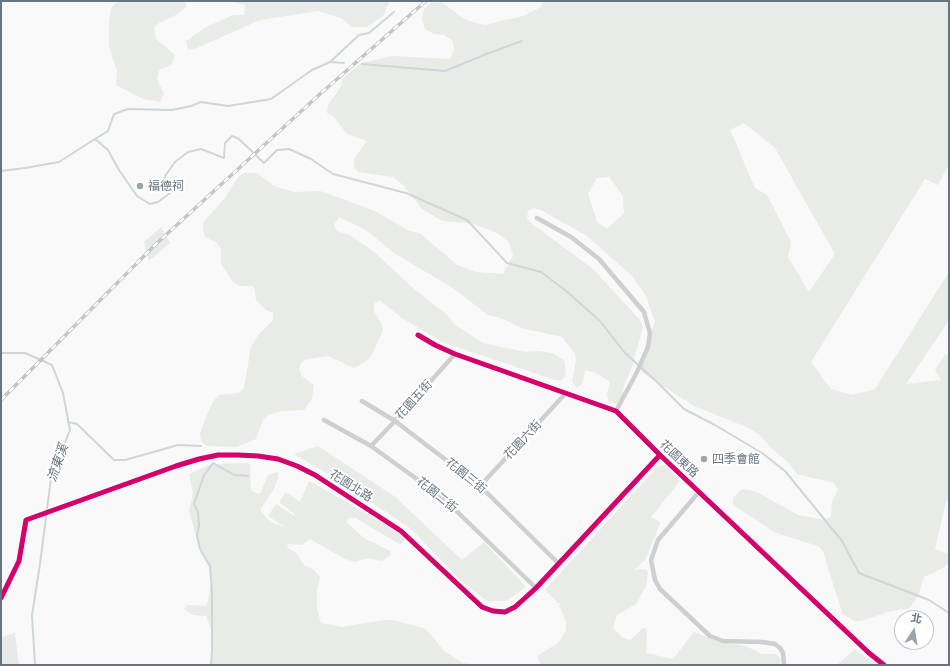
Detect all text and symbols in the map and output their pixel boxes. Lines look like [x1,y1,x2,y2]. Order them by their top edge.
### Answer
place label: 福德祠 [148,179,184,193]
marker: 福德祠 [135,181,145,191]
street label: 花園五街 [393,377,435,423]
street label: 花園六街 [501,418,545,462]
street label: 花園東路 [657,437,701,481]
water label: 流東溪 [44,442,72,484]
place label: 四季會館 [712,452,760,466]
marker: 四季會館 [699,454,709,464]
street label: 花園三街 [443,455,489,497]
street label: 花園北路 [327,467,375,505]
street label: 花園二街 [414,474,460,516]
north arrow [894,610,934,650]
text: 北 [910,611,923,626]

